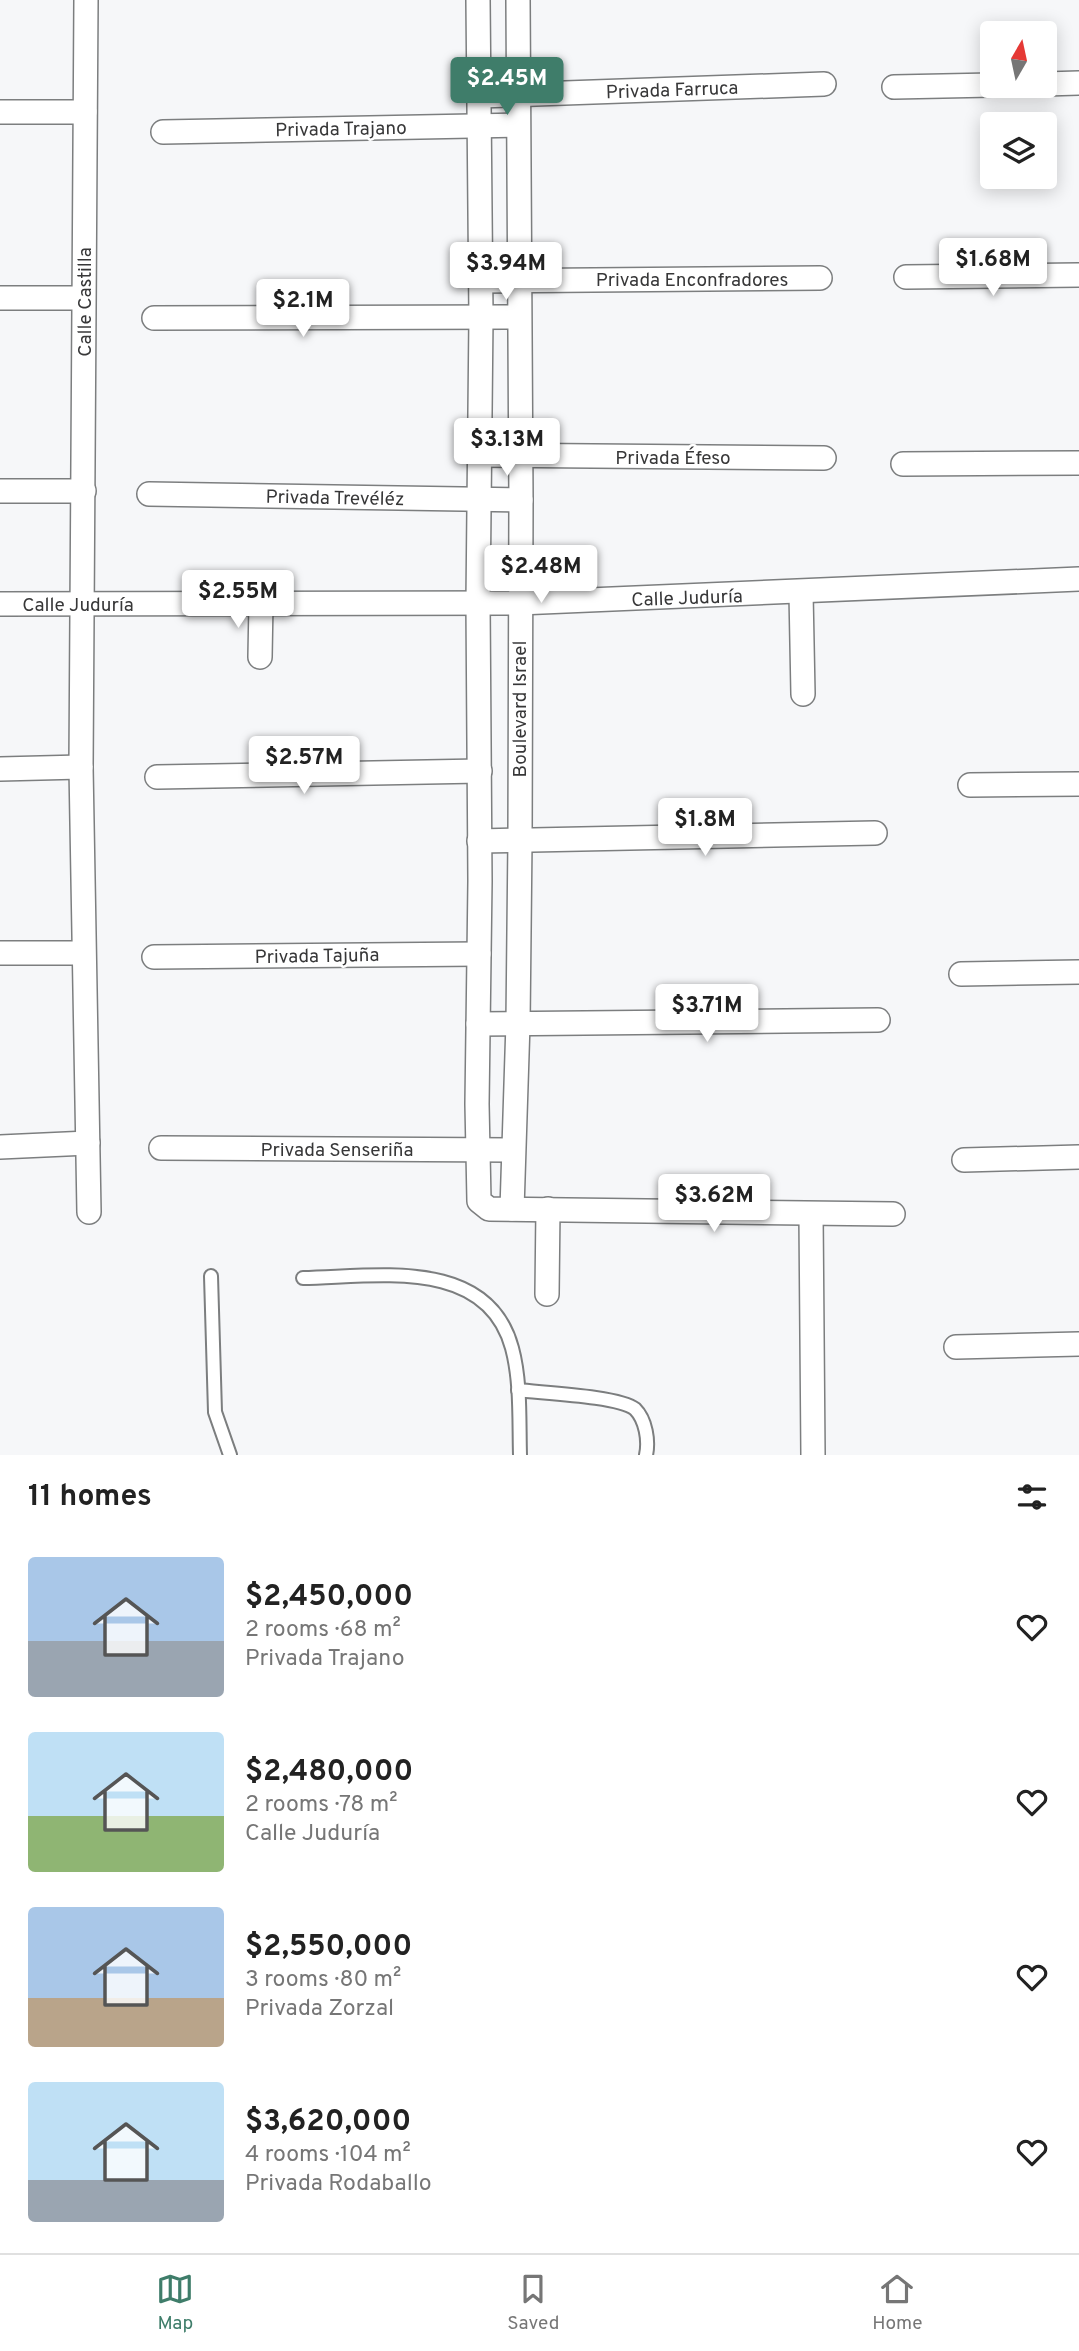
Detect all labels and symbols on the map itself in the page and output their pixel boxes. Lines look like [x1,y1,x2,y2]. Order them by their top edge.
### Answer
north arrow [980,21,1057,98]
pin: $2.45M [450,58,564,117]
street label: Privada Farruca [605,77,739,105]
street label: Privada Trajano [275,117,407,143]
pin: $1.68M [936,238,1050,298]
pin: $3.94M [449,243,563,302]
street label: Calle Castilla [74,247,98,357]
street label: Privada Enconfradores [596,269,788,293]
pin: $2.1M [254,280,352,339]
pin: $3.13M [450,419,564,478]
street label: Privada Éfeso [615,446,731,471]
street label: Privada Trevéléz [265,486,405,512]
pin: $2.48M [484,546,598,605]
pin: $2.55M [181,570,295,630]
street label: Calle Juduría [631,585,743,613]
street label: Calle Juduría [22,594,134,618]
street label: Boulevard Israel [509,641,533,777]
pin: $2.57M [247,736,361,796]
pin: $1.8M [656,798,754,858]
street label: Privada Tajuña [254,944,380,970]
pin: $3.71M [650,984,764,1044]
street label: Privada Senseriña [261,1139,413,1163]
pin: $3.62M [657,1174,771,1234]

